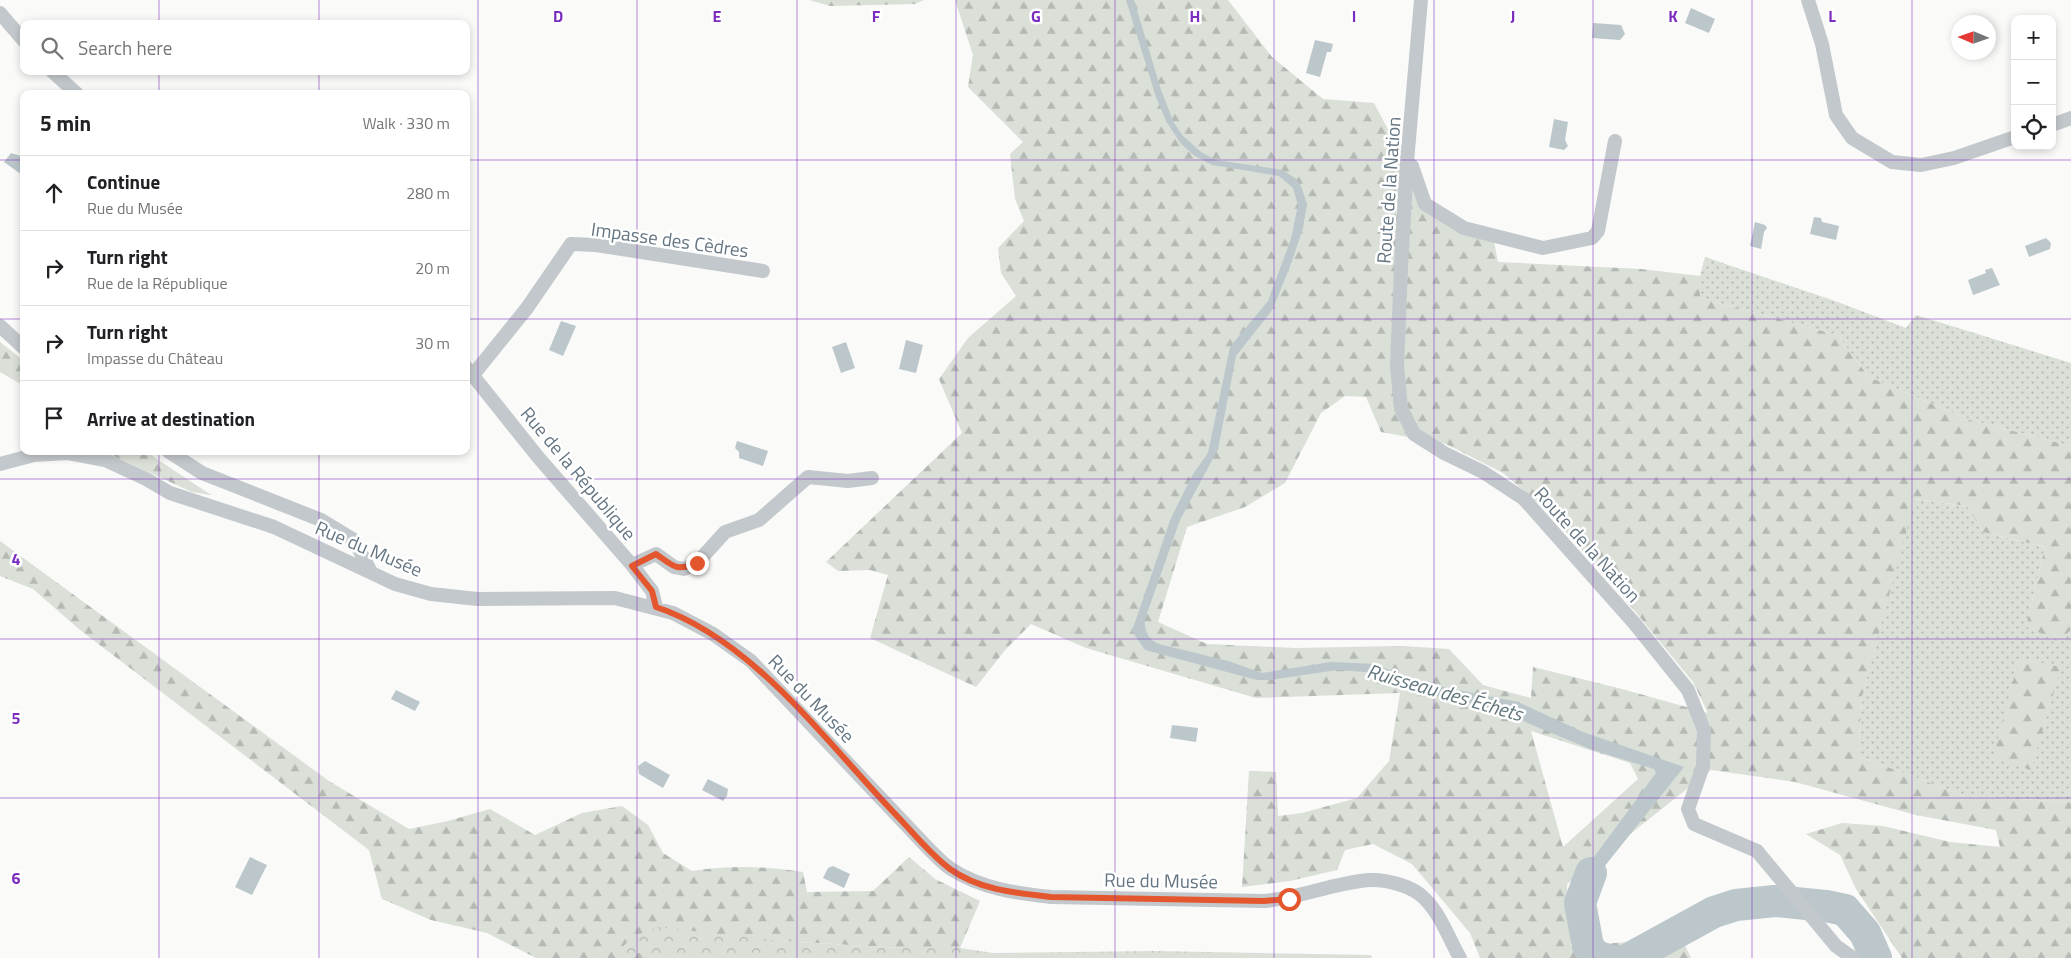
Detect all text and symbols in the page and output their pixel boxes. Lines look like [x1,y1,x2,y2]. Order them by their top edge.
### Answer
text: D [553,4,563,28]
text: E [713,4,722,28]
text: F [872,4,881,28]
text: G [1031,4,1041,28]
text: H [1190,4,1200,28]
text: I [1352,4,1356,28]
text: J [1511,4,1515,28]
text: K [1668,4,1678,28]
text: L [1828,4,1836,28]
north arrow [1951,15,1996,60]
map controls [2011,15,2056,150]
button: + [2011,15,2056,60]
search box [20,20,470,75]
text: Search here [78,33,172,62]
icon: search [38,34,66,62]
button: − [2011,60,2056,105]
button: locate [2011,105,2056,150]
text: 5 min [40,107,91,139]
text: Walk · 330 m [362,111,450,135]
street label: Route de la Nation [1368,115,1408,265]
text: Continue [87,167,160,196]
icon: ahead [40,179,68,207]
text: 280 m [406,181,450,205]
text: Rue du Musée [87,196,183,220]
street label: Impasse des Cèdres [589,214,751,264]
text: Turn right [87,242,168,271]
icon: right [40,254,68,282]
text: 20 m [415,256,450,280]
text: Rue de la République [87,271,228,295]
text: Turn right [87,317,168,346]
icon: right [40,329,68,357]
text: 30 m [415,331,450,355]
text: Impasse du Château [87,346,223,370]
street label: Rue de la République [514,400,644,546]
icon: arrive [40,404,68,432]
text: Arrive at destination [87,404,255,433]
street label: Route de la Nation [1528,480,1648,608]
street label: Rue du Musée [311,512,427,584]
text: 4 [12,547,21,571]
route end [686,552,709,575]
street label: Rue du Musée [762,647,862,749]
water label: Ruisseau des Échets [1364,655,1528,729]
text: 5 [12,706,21,730]
street label: Rue du Musée [1104,865,1218,895]
text: 6 [12,866,21,890]
route start [1278,888,1301,911]

